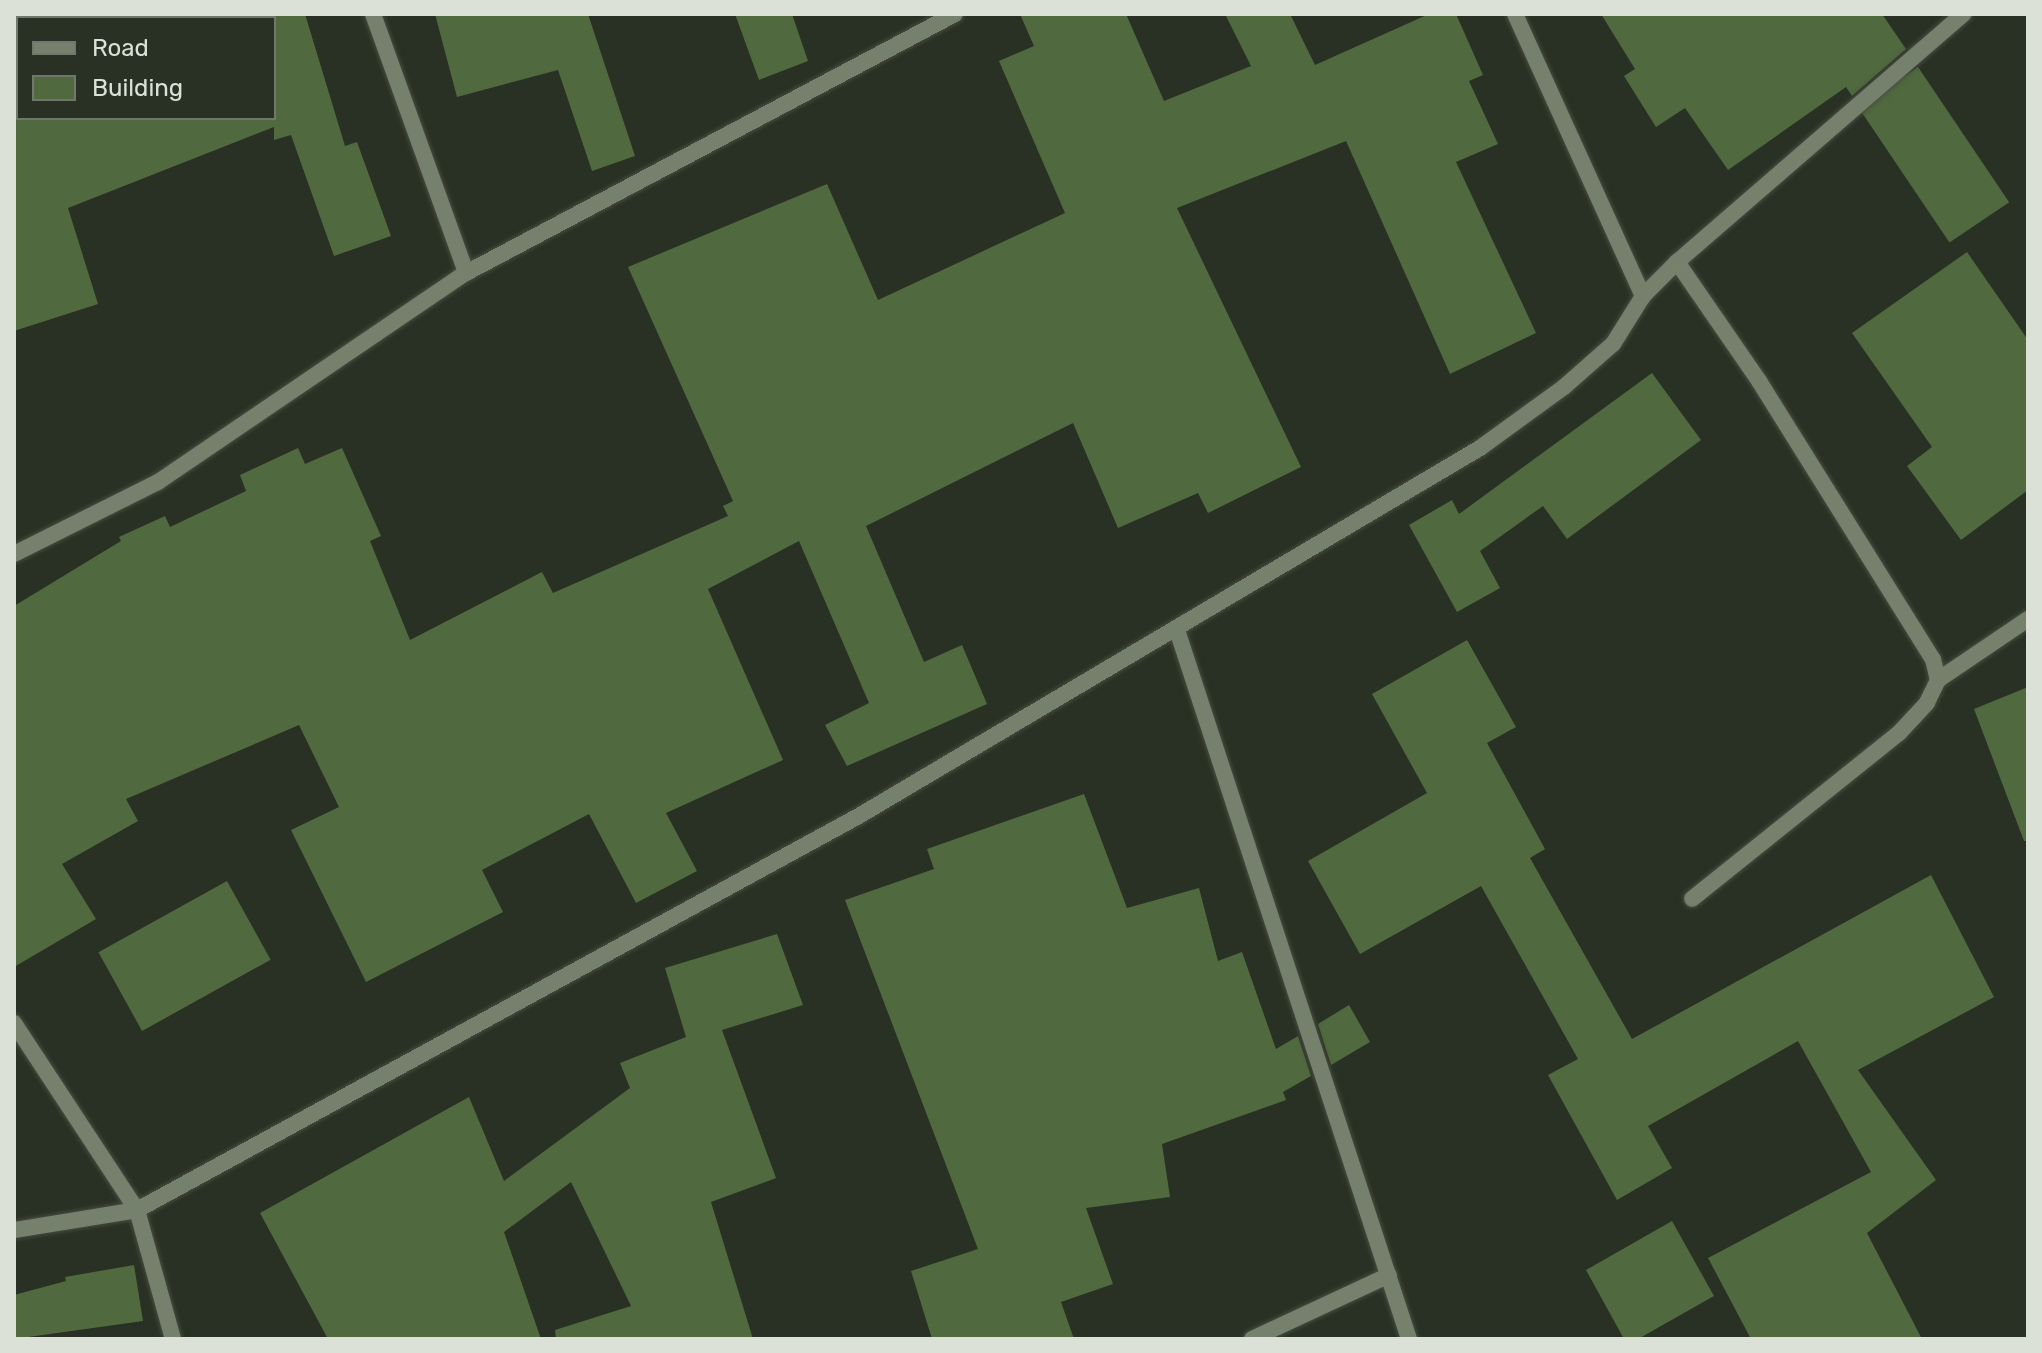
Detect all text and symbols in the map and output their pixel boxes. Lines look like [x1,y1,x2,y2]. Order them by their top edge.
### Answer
legend [16,16,276,120]
text: Road [92,34,149,62]
text: Building [92,74,183,102]

